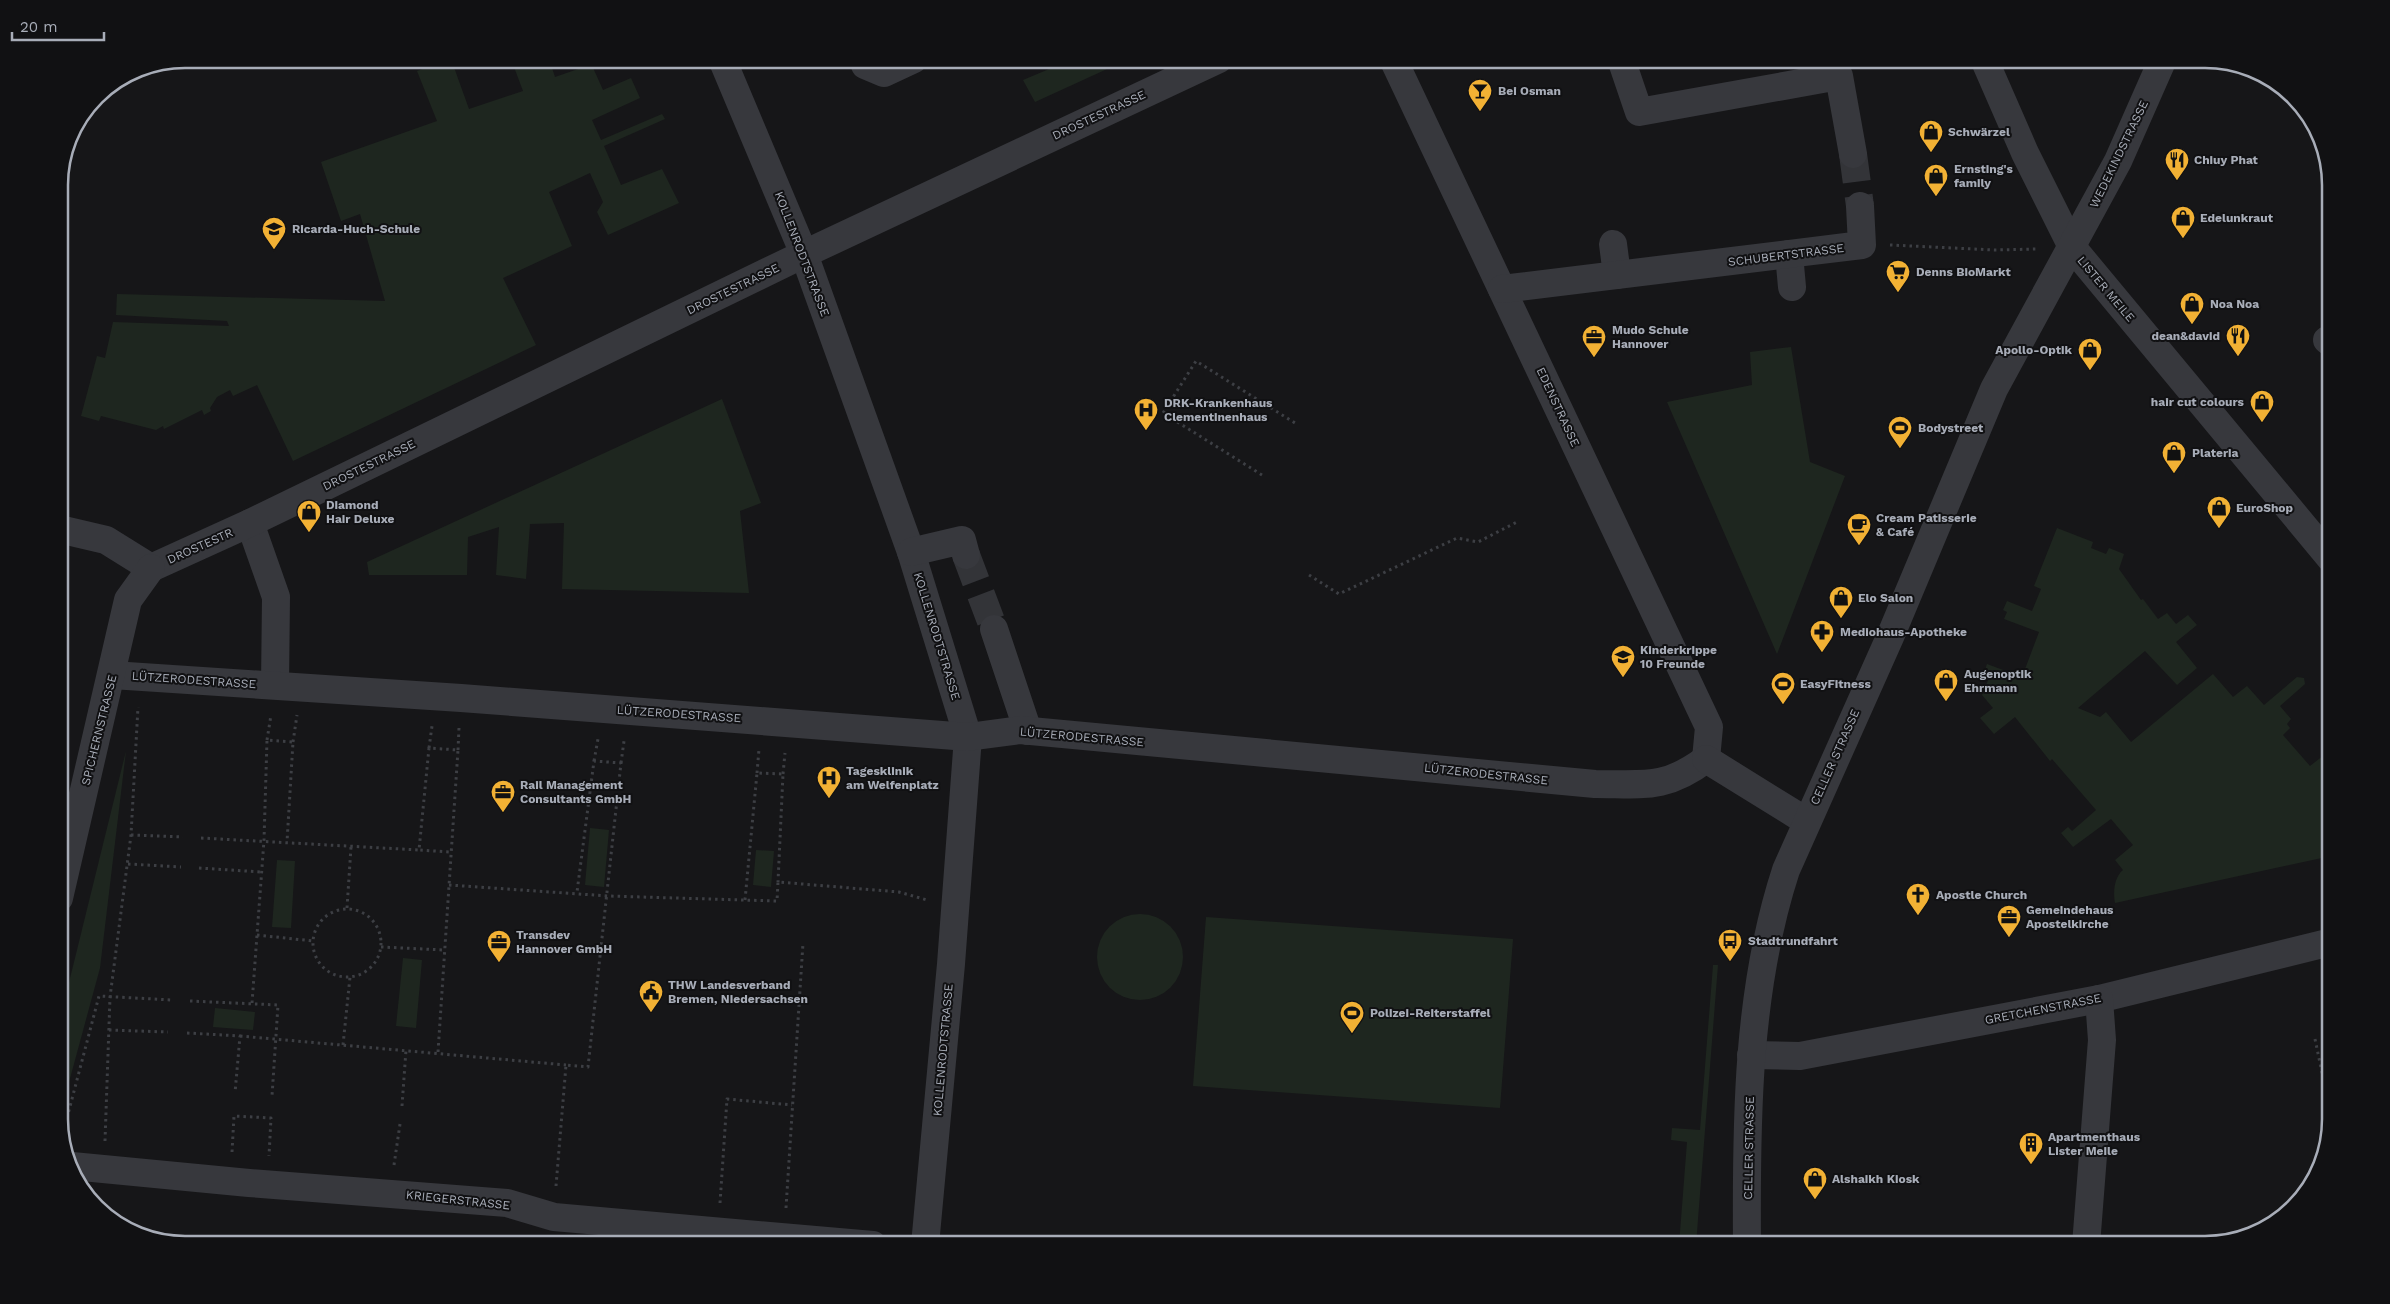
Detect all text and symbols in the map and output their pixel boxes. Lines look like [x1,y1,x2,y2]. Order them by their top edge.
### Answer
scale bar [12,10,105,42]
text: 20 m [20,18,58,36]
bar icon: Bei Osman [1467,78,1493,112]
place label: Bei Osman [1498,84,1561,98]
street label: DROSTESTRASSE [1050,87,1148,143]
street label: WEDEKINDSTRASSE [2087,98,2151,210]
shop icon: Schwärzel [1918,119,1944,153]
place label: Schwärzel [1948,125,2010,139]
restaurant icon: Chiuy Phat [2164,147,2190,181]
place label: Chiuy Phat [2194,153,2259,167]
place label: Ernsting's family [1954,162,2013,190]
shop icon: Ernsting's family [1923,163,1949,197]
street label: KOLLENRODTSTRASSE [772,189,832,319]
shop icon: Edelunkraut [2170,205,2196,239]
place label: Edelunkraut [2200,211,2274,225]
school or university icon: Ricarda-Huch-Schule [261,216,287,250]
place label: Ricarda-Huch-Schule [292,222,420,236]
street label: SCHUBERTSTRASSE [1727,241,1845,269]
street label: LISTER MEILE [2074,253,2138,325]
supermarket icon: Denns BioMarkt [1885,259,1911,293]
street label: DROSTESTRASSE [684,260,782,317]
place label: Denns BioMarkt [1916,265,2012,279]
shop icon: Noa Noa [2179,291,2205,325]
place label: Noa Noa [2210,297,2259,311]
place label: Mudo Schule Hannover [1612,323,1689,351]
restaurant icon: dean&david [2225,323,2251,357]
office icon: Mudo Schule Hannover [1581,324,1607,358]
place label: dean&david [2151,329,2220,343]
shop icon: Apollo-Optik [2077,337,2103,371]
place label: Apollo-Optik [1995,343,2073,357]
street label: EDENSTRASSE [1533,365,1583,449]
shop icon: hair cut colours [2249,389,2275,423]
place label: hair cut colours [2151,395,2245,409]
place label: DRK-Krankenhaus Clementinenhaus [1164,396,1273,424]
hospital icon: DRK-Krankenhaus Clementinenhaus [1133,397,1159,431]
sports icon: Bodystreet [1887,415,1913,449]
place label: Bodystreet [1918,421,1984,435]
street label: DROSTESTRASSE [320,436,418,493]
shop icon: Plateria [2161,440,2187,474]
place label: Plateria [2192,446,2239,460]
shop icon: EuroShop [2206,495,2232,529]
place label: Diamond Hair Deluxe [326,498,394,526]
shop icon: Diamond Hair Deluxe [296,499,322,533]
place label: EuroShop [2236,501,2294,515]
place label: Cream Patisserie & Café [1876,511,1977,539]
cafe icon: Cream Patisserie & Café [1846,512,1872,546]
street label: DROSTESTR [165,525,235,567]
street label: KOLLENRODTSTRASSE [911,570,963,702]
shop icon: Elo Salon [1828,585,1854,619]
place label: Elo Salon [1858,591,1913,605]
pharmacy icon: Mediohaus-Apotheke [1809,619,1835,653]
place label: Mediohaus-Apotheke [1840,625,1967,639]
place label: Kinderkrippe 10 Freunde [1640,643,1717,671]
school or university icon: Kinderkrippe 10 Freunde [1610,644,1636,678]
place label: Augenoptik Ehrmann [1964,667,2032,695]
shop icon: Augenoptik Ehrmann [1933,668,1959,702]
street label: LÜTZERODESTRASSE [131,669,257,691]
sports icon: EasyFitness [1770,671,1796,705]
street label: SPICHERNSTRASSE [78,673,120,787]
place label: EasyFitness [1800,677,1871,691]
street label: LÜTZERODESTRASSE [616,703,742,725]
street label: CELLER STRASSE [1808,707,1863,807]
street label: LÜTZERODESTRASSE [1019,725,1145,749]
street label: LÜTZERODESTRASSE [1423,761,1549,788]
place label: Tagesklinik am Welfenplatz [846,764,939,792]
hospital icon: Tagesklinik am Welfenplatz [816,765,842,799]
place label: Rail Management Consultants GmbH [520,778,632,806]
office icon: Rail Management Consultants GmbH [490,779,516,813]
church icon: Apostle Church [1905,882,1931,916]
place label: Apostle Church [1936,888,2027,902]
place label: Gemeindehaus Apostelkirche [2026,903,2114,931]
office icon: Gemeindehaus Apostelkirche [1996,904,2022,938]
place label: Transdev Hannover GmbH [516,928,612,956]
bus stop icon: Stadtrundfahrt [1717,928,1743,962]
office icon: Transdev Hannover GmbH [486,929,512,963]
place label: Stadtrundfahrt [1748,934,1839,948]
place label: THW Landesverband Bremen, Niedersachsen [668,978,808,1006]
public building icon: THW Landesverband Bremen, Niedersachsen [638,979,664,1013]
street label: KOLLENRODTSTRASSE [930,983,956,1117]
street label: GRETCHENSTRASSE [1984,991,2103,1027]
sports icon: Polizei-Reiterstaffel [1339,1000,1365,1034]
place label: Polizei-Reiterstaffel [1370,1006,1491,1020]
street label: CELLER STRASSE [1741,1096,1757,1200]
place label: Apartmenthaus Lister Meile [2048,1130,2141,1158]
building icon: Apartmenthaus Lister Meile [2018,1131,2044,1165]
shop icon: Alshaikh Kiosk [1802,1166,1828,1200]
place label: Alshaikh Kiosk [1832,1172,1920,1186]
street label: KRIEGERSTRASSE [405,1188,511,1212]

